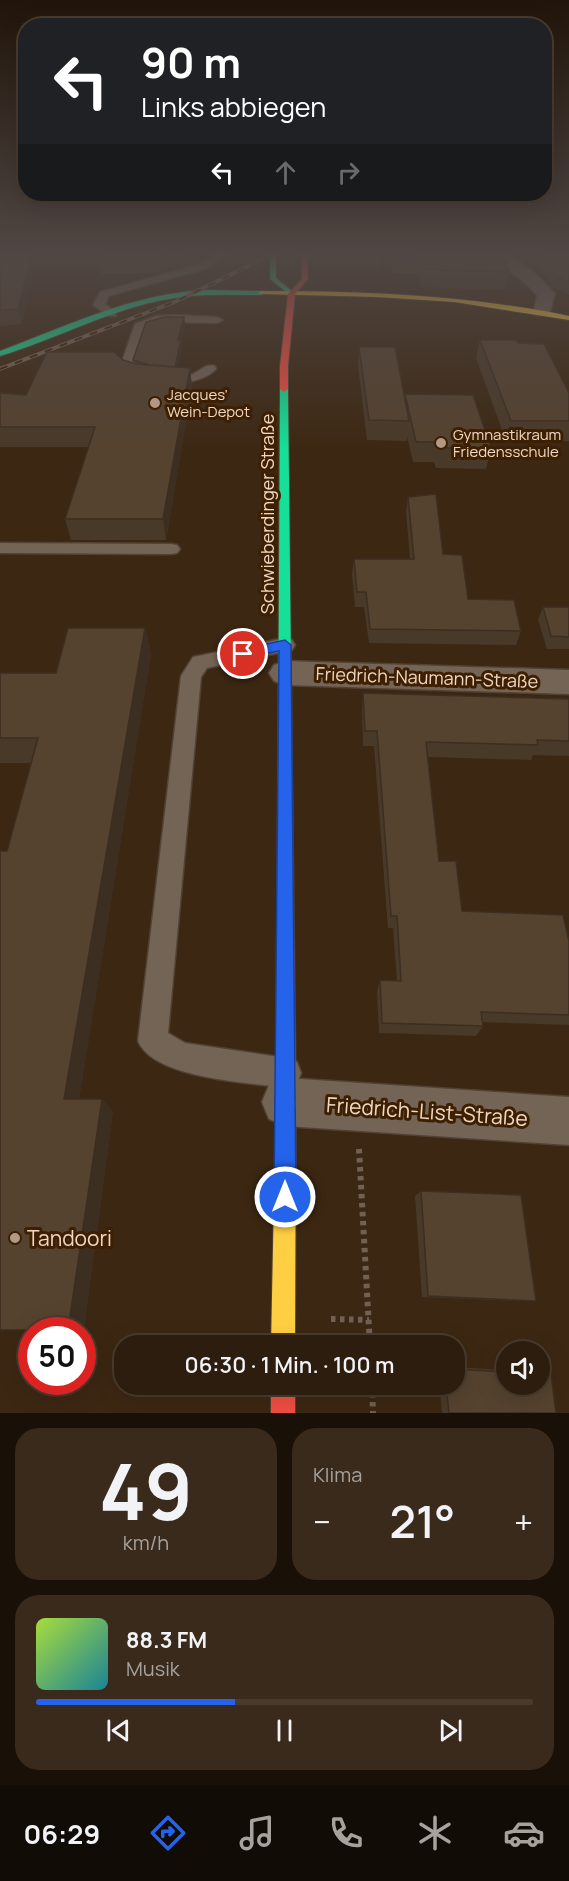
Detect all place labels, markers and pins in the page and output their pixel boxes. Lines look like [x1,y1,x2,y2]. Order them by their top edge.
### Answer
place label: Jacques' Wein-Depot [167,384,250,422]
marker: Jacques' Wein-Depot [148,396,162,410]
place label: Gymnastikraum Friedensschule [453,424,561,462]
marker: Gymnastikraum Friedensschule [434,436,448,450]
pin [217,628,268,679]
place label: Tandoori [27,1224,112,1252]
marker: Tandoori [8,1231,22,1245]

